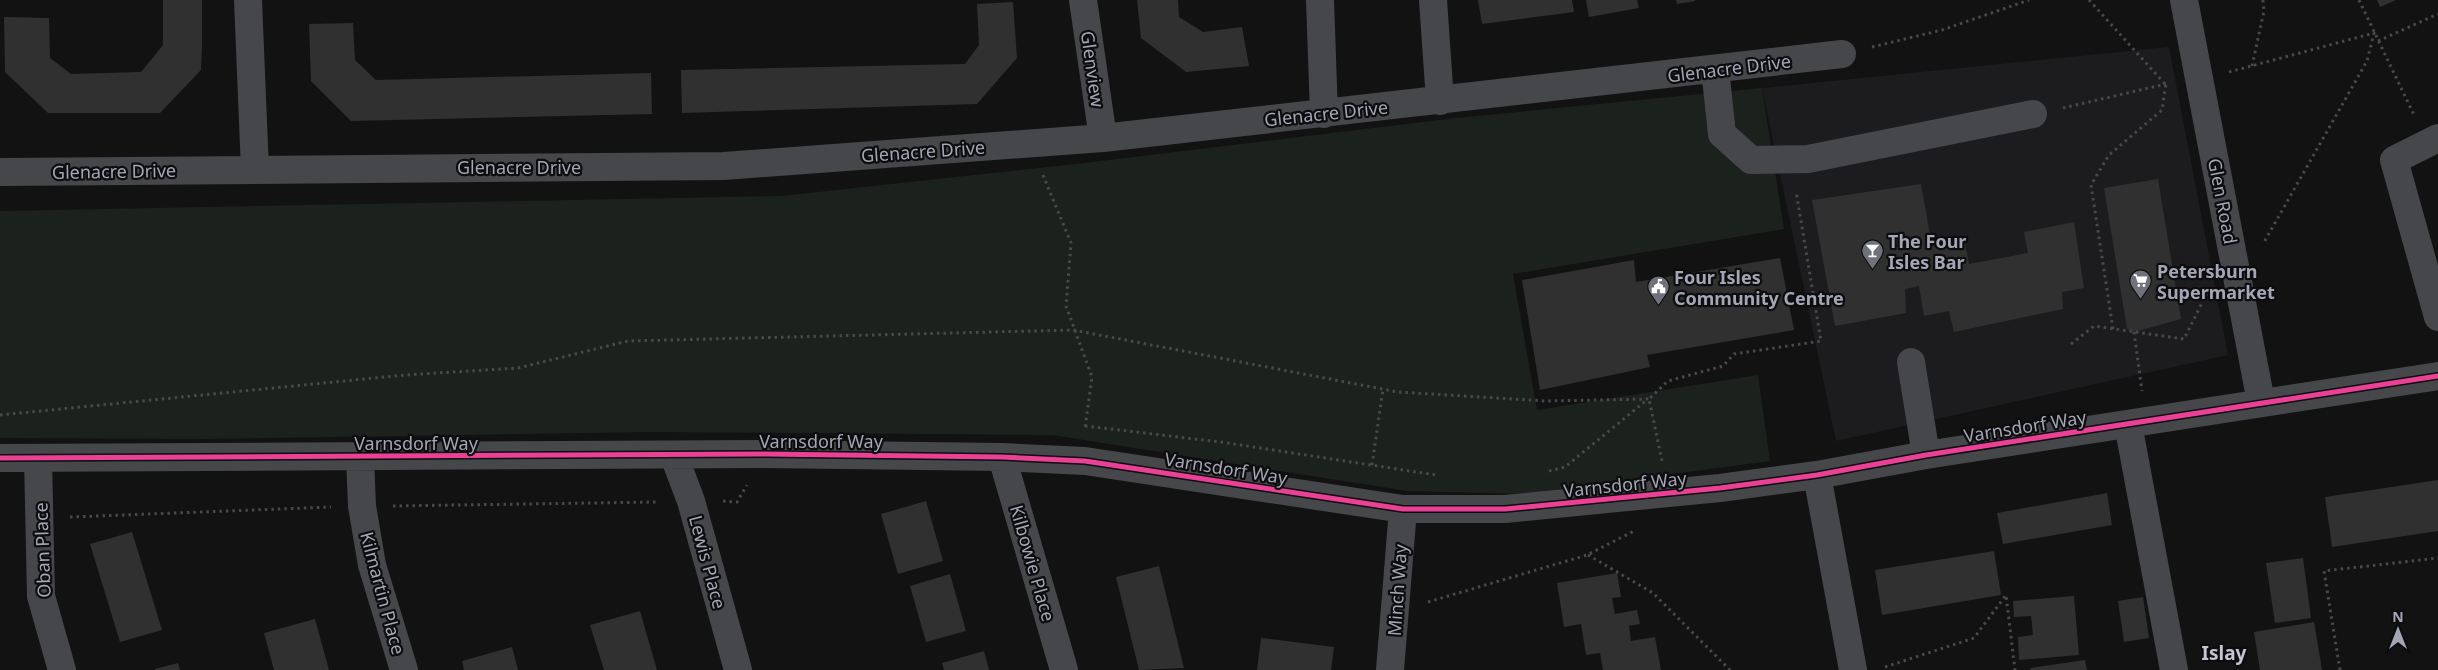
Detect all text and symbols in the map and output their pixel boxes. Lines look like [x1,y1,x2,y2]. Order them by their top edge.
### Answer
street label: Glenview [1076,29,1110,109]
street label: Glenacre Drive [1666,49,1792,87]
street label: Glenacre Drive [1263,95,1389,131]
street label: Glenacre Drive [860,135,986,167]
street label: Glenacre Drive [457,155,581,179]
street label: Glen Road [2203,156,2243,246]
street label: Glenacre Drive [52,158,176,184]
place label: The Four Isles Bar [1888,229,1966,274]
bar icon: The Four Isles Bar [1860,239,1884,270]
place label: Petersburn Supermarket [2157,259,2275,304]
place label: Four Isles Community Centre [1674,265,1844,310]
supermarket icon: Petersburn Supermarket [2129,269,2153,300]
public building icon: Four Isles Community Centre [1646,275,1670,306]
street label: Varnsdorf Way [1962,404,2089,448]
street label: Varnsdorf Way [759,429,884,453]
street label: Varnsdorf Way [354,431,479,455]
street label: Varnsdorf Way [1163,446,1290,490]
street label: Varnsdorf Way [1562,466,1689,502]
street label: Oban Place [28,502,56,598]
street label: Kilbowie Place [1005,502,1061,624]
street label: Lewis Place [684,513,732,611]
street label: Kilmartin Place [355,529,411,657]
street label: Minch Way [1382,542,1412,637]
north arrow [2373,605,2423,655]
text: N [2392,607,2404,626]
district label: Islay [2202,640,2247,666]

